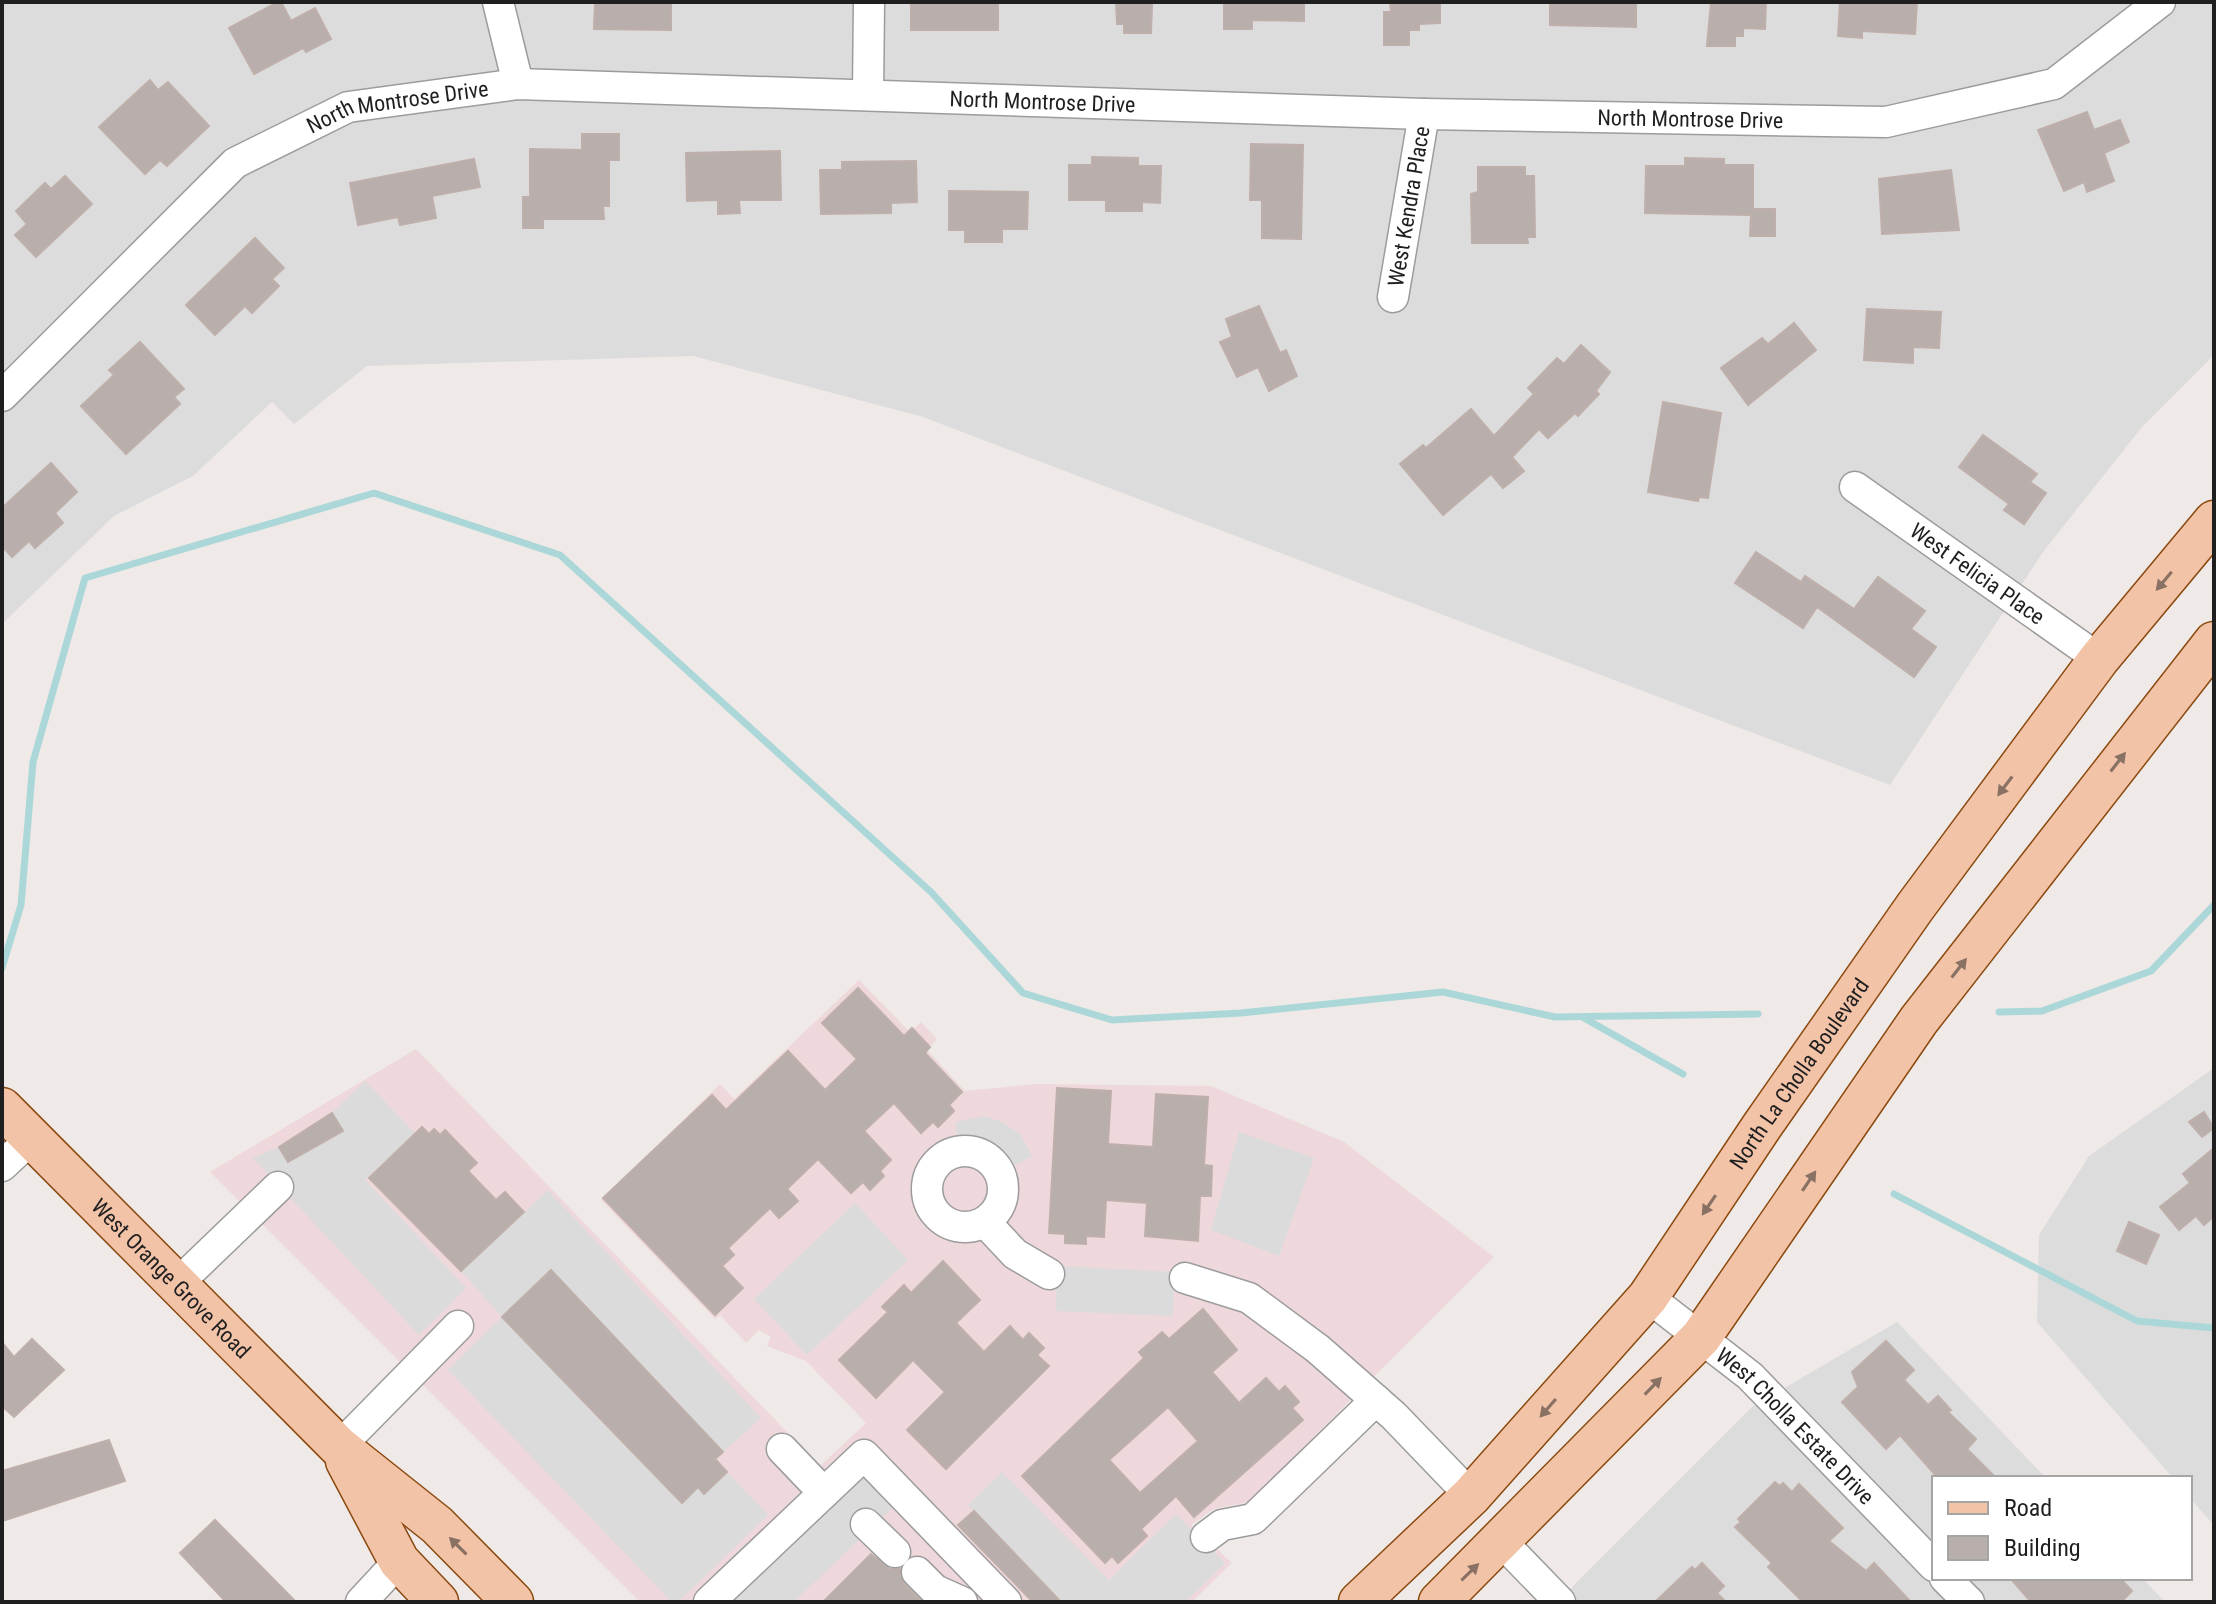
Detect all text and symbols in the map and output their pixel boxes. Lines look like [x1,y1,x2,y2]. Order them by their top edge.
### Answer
street label: North Montrose Drive [303,76,490,138]
street label: North Montrose Drive [949,86,1136,117]
street label: North Montrose Drive [1597,105,1783,133]
street label: West Kendra Place [1382,124,1434,288]
street label: West Felicia Place [1906,518,2050,629]
one-way arrow [2156,571,2173,591]
one-way arrow [2109,752,2125,773]
one-way arrow [1997,776,2013,797]
one-way arrow [1950,958,1966,978]
street label: North La Cholla Boulevard [1724,974,1874,1174]
one-way arrow [1801,1170,1816,1191]
street label: West Orange Grove Road [87,1193,256,1363]
one-way arrow [1702,1194,1717,1215]
street label: West Cholla Estate Drive [1711,1342,1879,1509]
one-way arrow [1644,1377,1662,1396]
one-way arrow [1540,1398,1558,1417]
legend [1932,1476,2192,1580]
text: Road [2004,1494,2052,1522]
text: Building [2004,1534,2081,1562]
one-way arrow [449,1538,468,1556]
one-way arrow [1460,1563,1479,1581]

